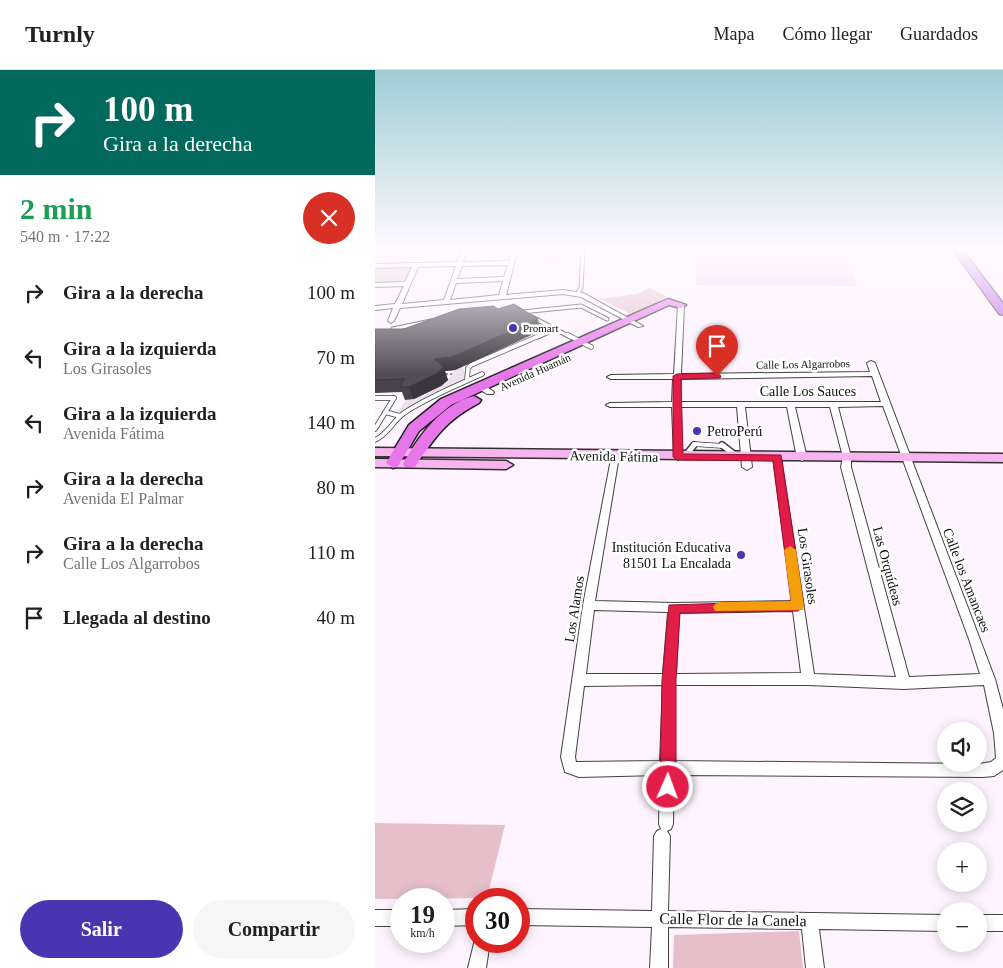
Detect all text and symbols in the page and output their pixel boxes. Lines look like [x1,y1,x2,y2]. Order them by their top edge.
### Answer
text: Turnly [25,21,95,47]
text: Mapa [714,24,755,44]
text: Cómo llegar [783,24,872,44]
text: Guardados [900,24,978,44]
icon: right [20,90,85,155]
text: 100 m [103,90,193,129]
text: Gira a la derecha [103,131,253,156]
text: 2 min [20,192,93,225]
button: close [303,192,355,244]
text: 540 m · 17:22 [20,228,110,245]
icon: right [20,279,48,307]
text: Gira a la derecha [63,282,204,303]
text: 100 m [307,282,355,303]
marker: Promart [507,322,519,334]
place label: Promart [523,322,558,334]
pin [696,325,738,376]
icon: arrive [703,332,731,360]
text: Gira a la izquierda [63,338,217,359]
icon: left [20,344,48,372]
text: 70 m [316,347,355,368]
street label: Avenida Huamán [498,351,573,393]
street label: Calle Los Algarrobos [756,357,850,371]
text: Los Girasoles [63,360,151,377]
street label: Calle Los Sauces [760,384,856,399]
text: Gira a la izquierda [63,403,217,424]
icon: left [20,409,48,437]
text: 140 m [307,412,355,433]
place label: PetroPerú [707,424,762,439]
text: Avenida Fátima [63,425,164,442]
marker: PetroPerú [691,425,703,437]
street label: Avenida Fátima [569,448,659,465]
text: Gira a la derecha [63,468,204,489]
icon: right [20,474,48,502]
text: 80 m [316,477,355,498]
text: Avenida El Palmar [63,490,184,507]
street label: Las Orquídeas [870,525,905,607]
street label: Calle los Amancaes [940,526,993,634]
street label: Los Girasoles [795,527,820,605]
text: Gira a la derecha [63,533,204,554]
icon: right [20,539,48,567]
place label: Institución Educativa 81501 La Encalada [612,540,732,571]
text: 110 m [308,542,355,563]
marker: Institución Educativa 81501 La Encalada [735,549,747,561]
text: Calle Los Algarrobos [63,555,200,572]
street label: Los Alamos [562,575,587,643]
icon: arrive [20,604,48,632]
text: Llegada al destino [63,607,211,628]
text: 40 m [316,607,355,628]
map controls [937,722,987,952]
button: sound [937,722,987,772]
position arrow [641,760,693,812]
button: layers [937,782,987,832]
button: + [937,842,987,892]
speed limit sign: 30 [465,888,530,953]
button: Salir [20,900,183,958]
button: Compartir [193,900,355,958]
text: 19 [410,901,435,928]
button: − [937,902,987,952]
street label: Calle Flor de la Canela [659,910,807,929]
text: km/h [410,926,435,940]

